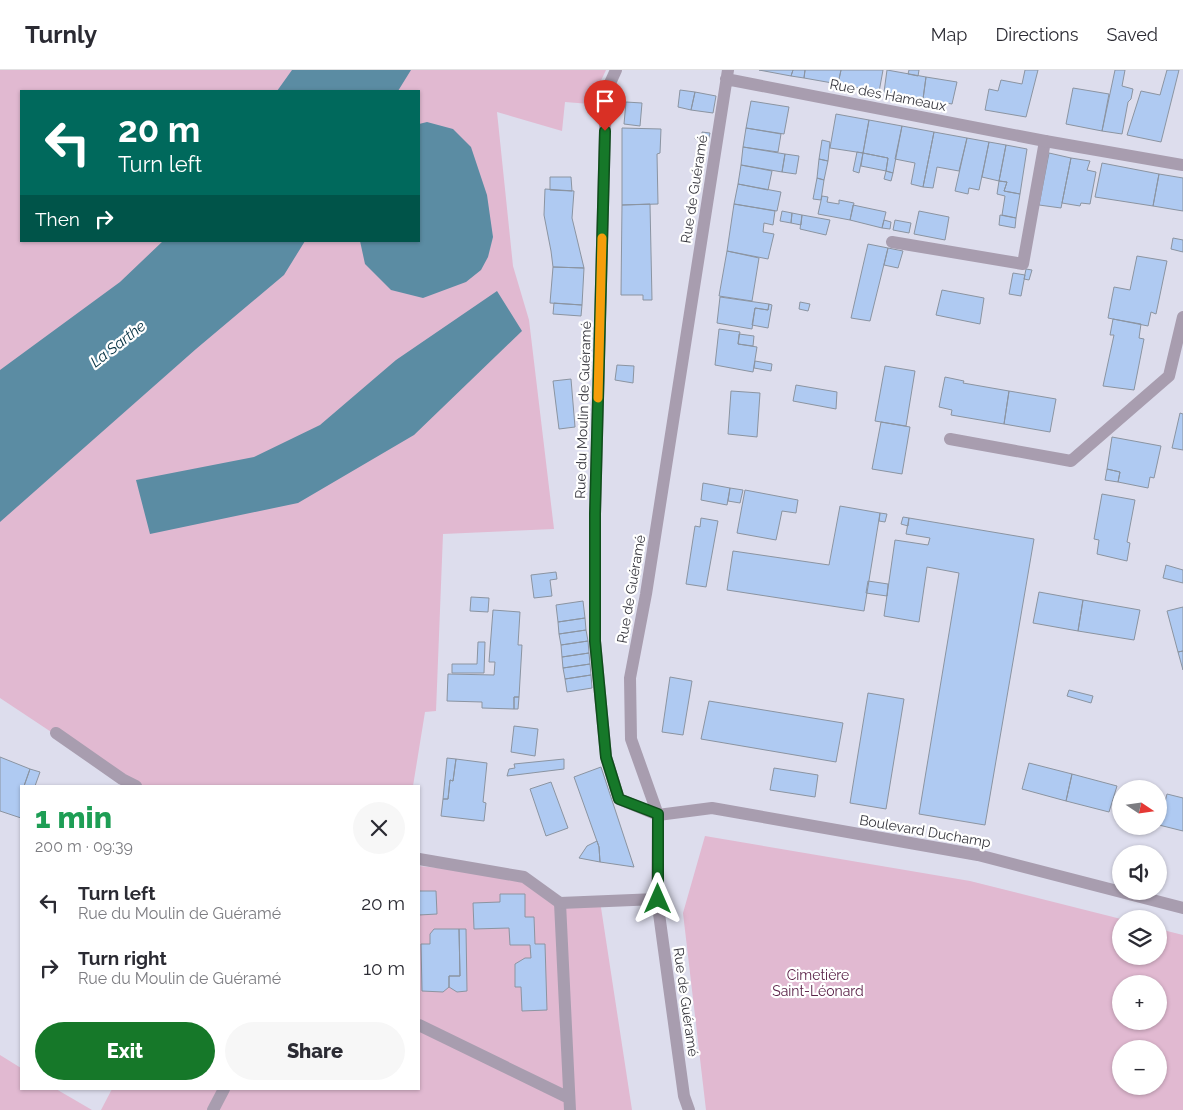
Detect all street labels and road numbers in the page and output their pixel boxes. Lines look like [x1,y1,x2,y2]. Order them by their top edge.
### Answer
street label: Rue des Hameaux [828,76,948,114]
street label: Rue de Guéramé [678,134,710,244]
street label: Rue du Moulin de Guéramé [572,321,594,499]
street label: Rue de Guéramé [614,534,648,644]
street label: Boulevard Duchamp [858,812,992,850]
street label: Rue de Guéramé [670,947,702,1057]

